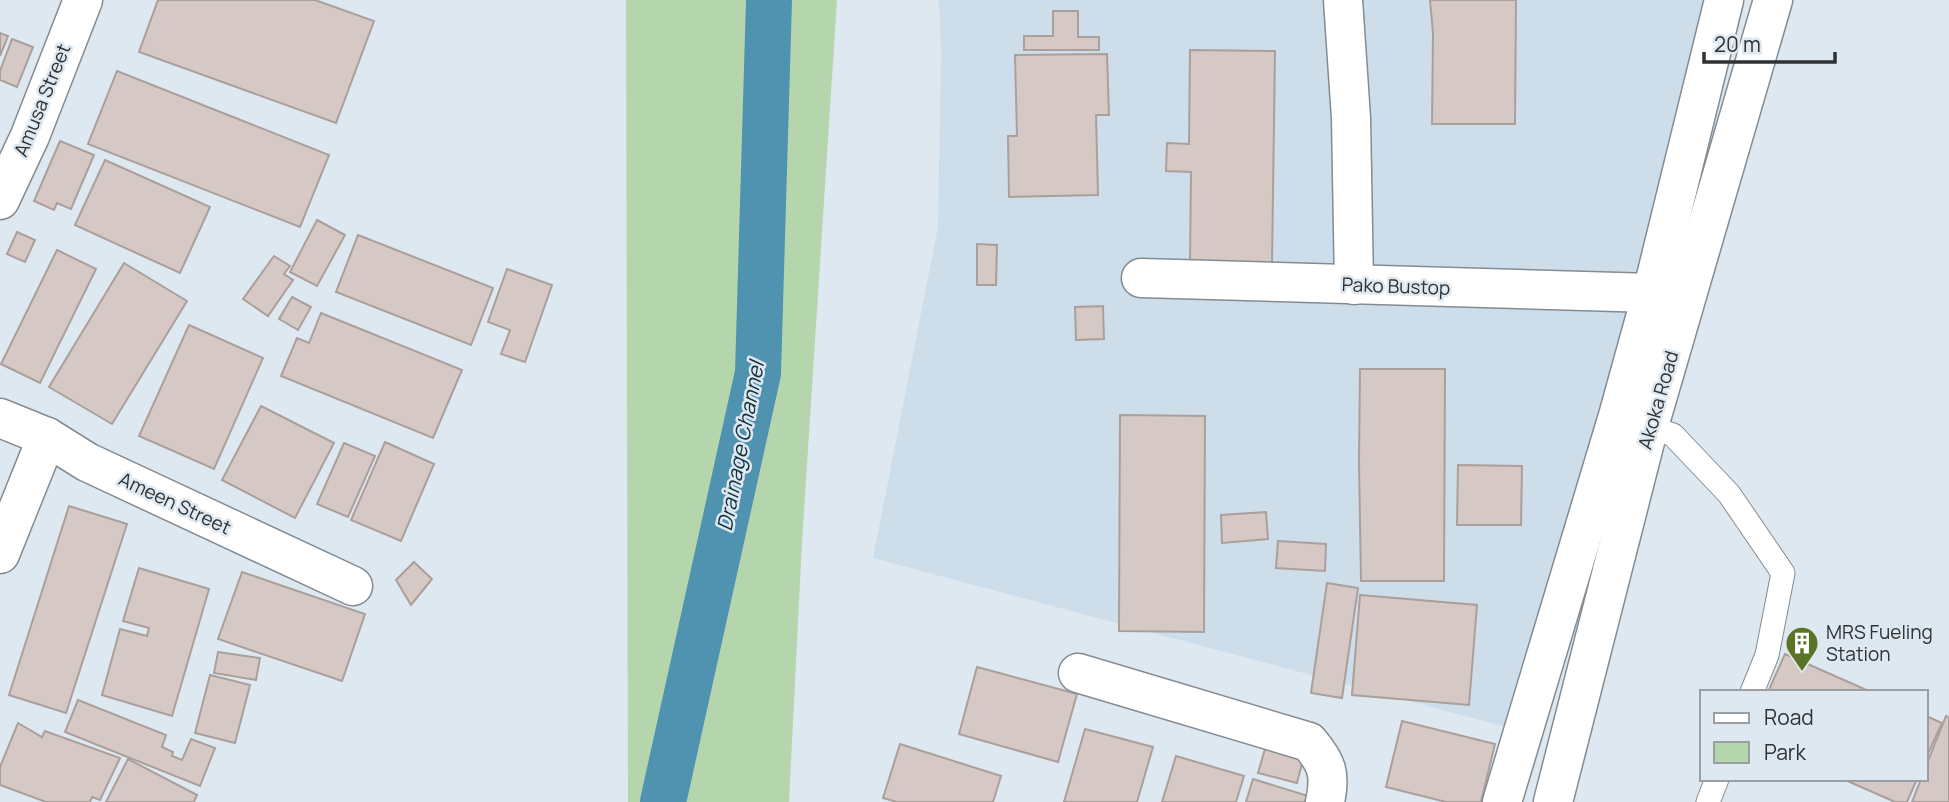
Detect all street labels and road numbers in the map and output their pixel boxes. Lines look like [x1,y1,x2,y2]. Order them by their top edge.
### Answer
street label: Amusa Street [8,40,76,160]
street label: Pako Bustop [1341,271,1451,301]
street label: Akoka Road [1632,348,1684,452]
street label: Ameen Street [115,466,235,540]

